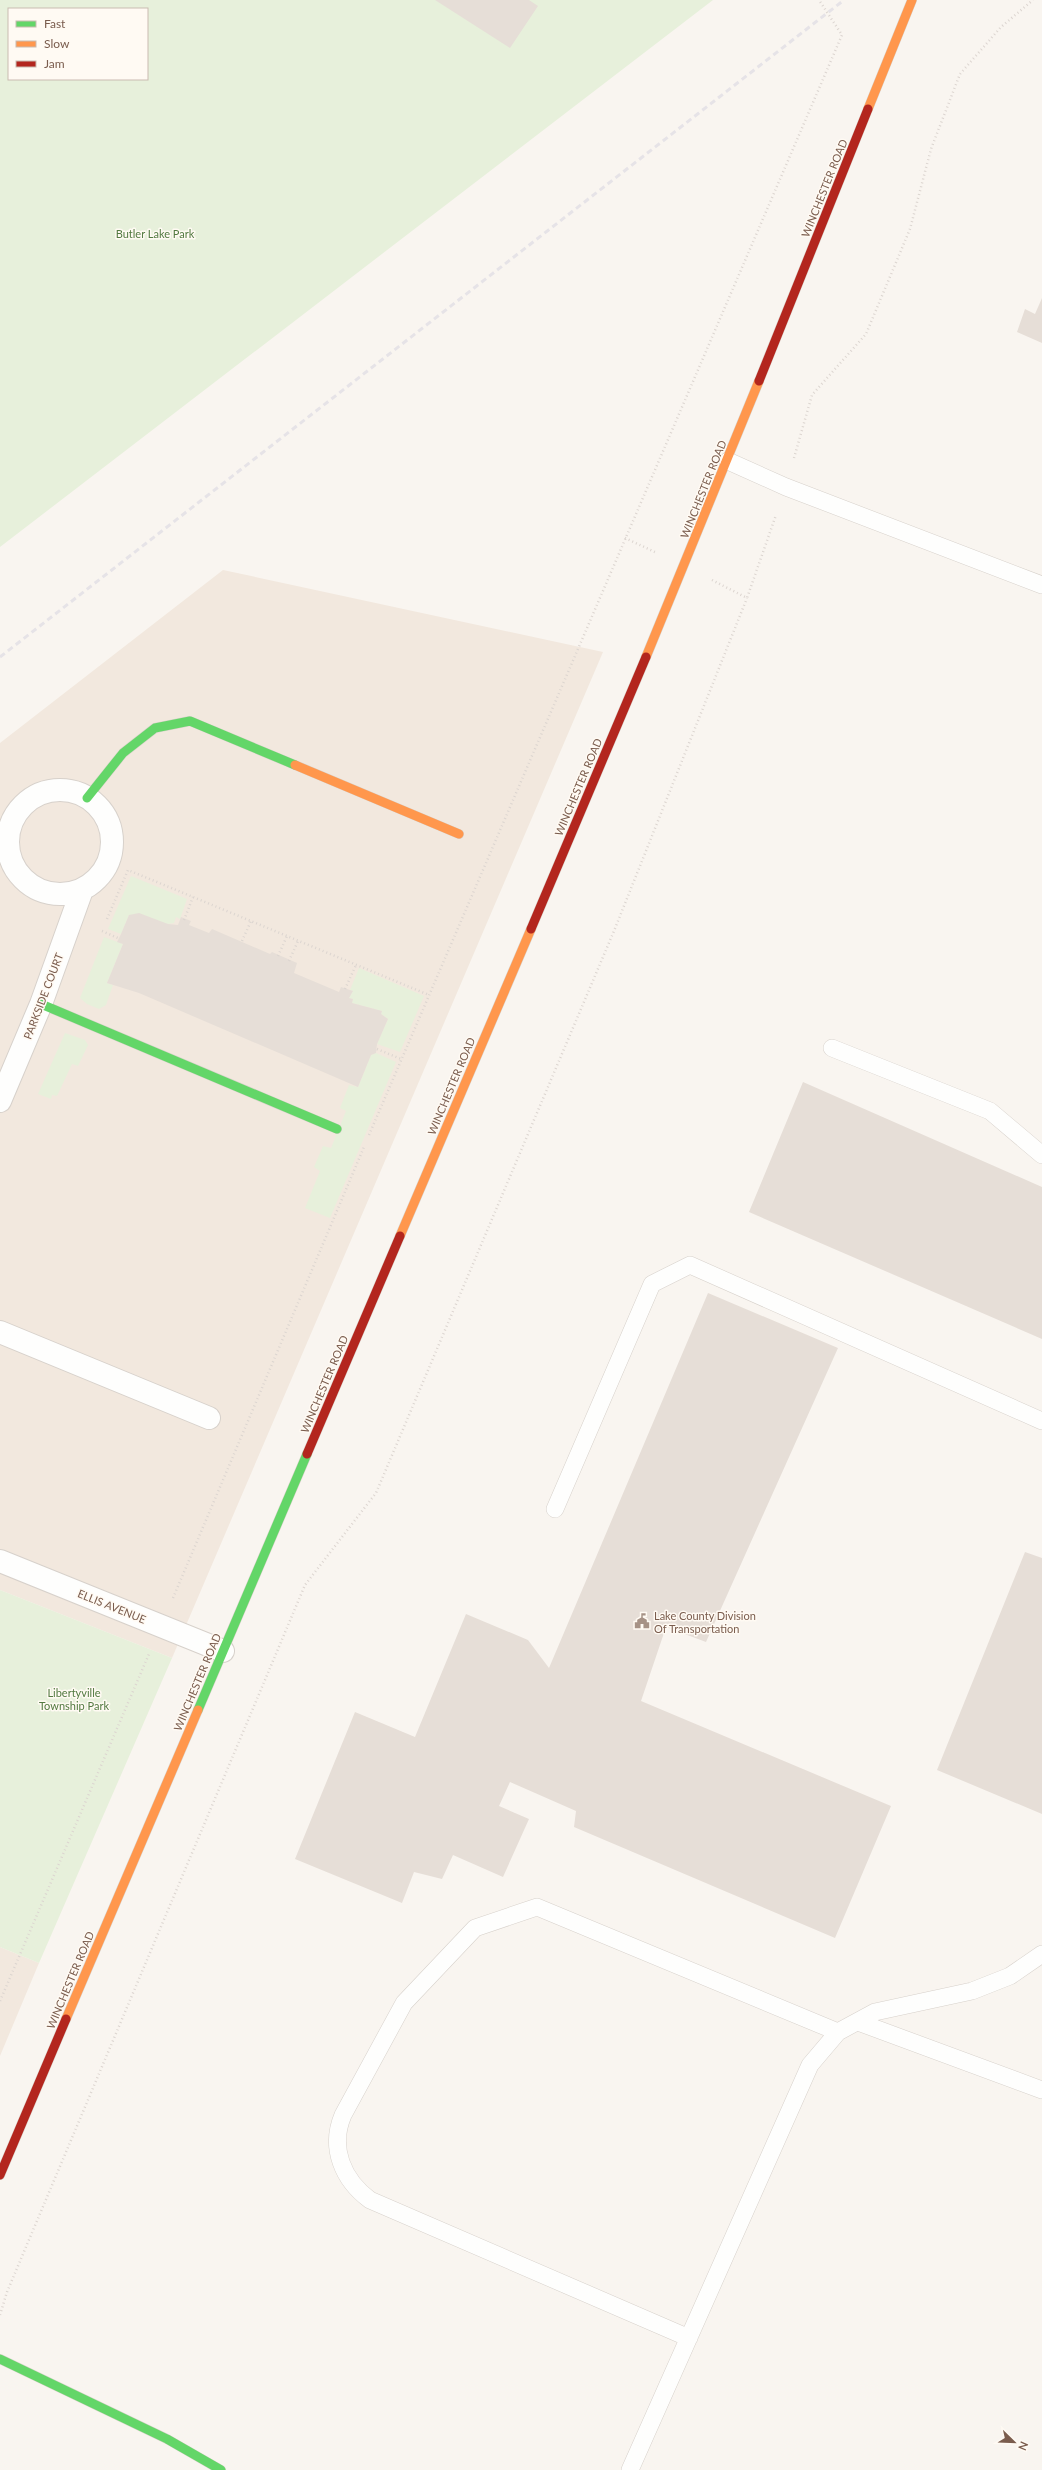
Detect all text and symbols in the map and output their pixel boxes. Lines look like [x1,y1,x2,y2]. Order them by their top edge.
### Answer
legend [8,8,148,80]
text: Fast [44,16,66,31]
text: Slow [44,36,70,51]
text: Jam [44,56,65,71]
street label: WINCHESTER ROAD [798,137,850,239]
park label: Butler Lake Park [116,227,195,240]
street label: WINCHESTER ROAD [677,438,729,540]
street label: WINCHESTER ROAD [552,736,604,838]
street label: PARKSIDE COURT [21,950,66,1041]
street label: WINCHESTER ROAD [425,1035,477,1137]
street label: WINCHESTER ROAD [298,1333,350,1435]
street label: ELLIS AVENUE [76,1586,148,1626]
place label: Lake County Division Of Transportation [654,1609,756,1635]
public building icon: Lake County Division Of Transportation [633,1612,651,1630]
street label: WINCHESTER ROAD [171,1631,223,1733]
park label: Libertyville Township Park [39,1686,109,1712]
street label: WINCHESTER ROAD [44,1929,96,2031]
north arrow [994,2422,1034,2462]
text: N [1016,2440,1031,2453]

